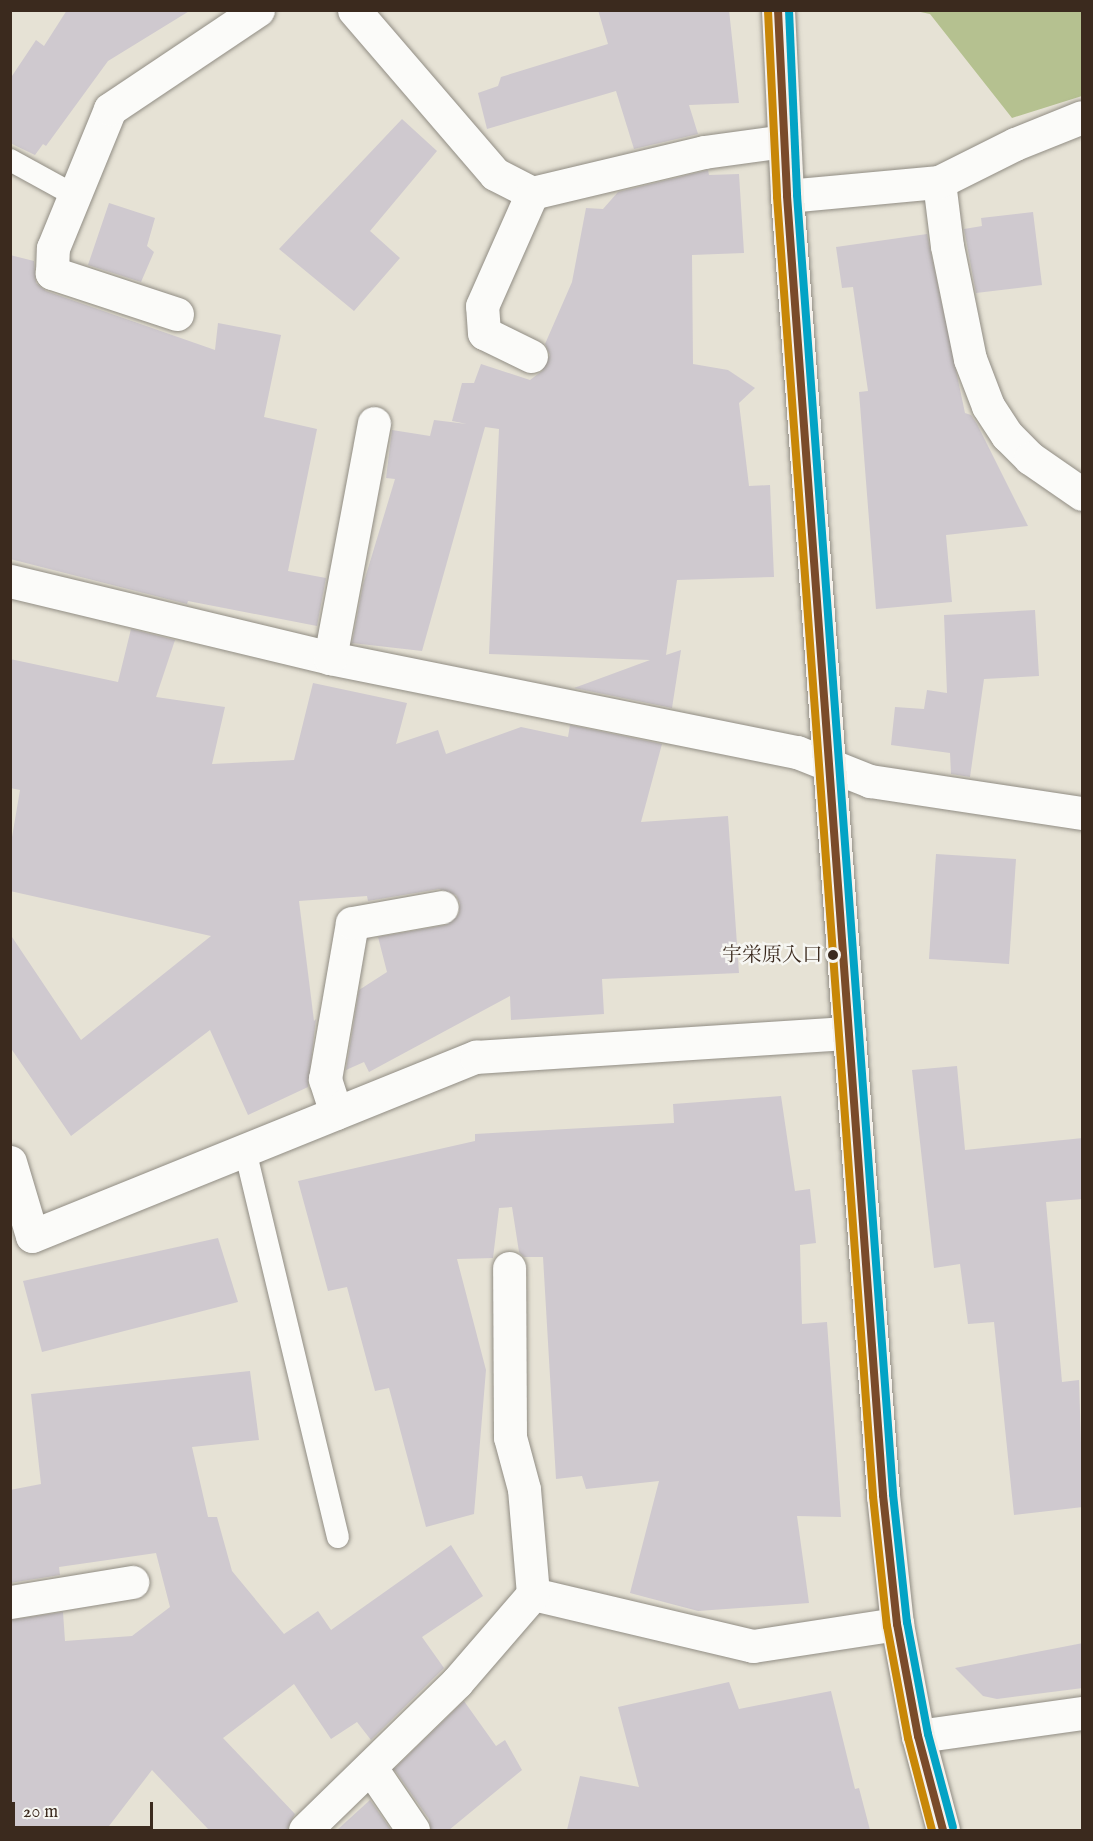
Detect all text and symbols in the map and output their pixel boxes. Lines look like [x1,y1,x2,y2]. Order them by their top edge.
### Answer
place label: 宇栄原入口 [722,943,822,967]
marker: 宇栄原入口 [827,949,839,961]
scale bar [15,1790,156,1828]
text: 20 m [23,1801,58,1824]

